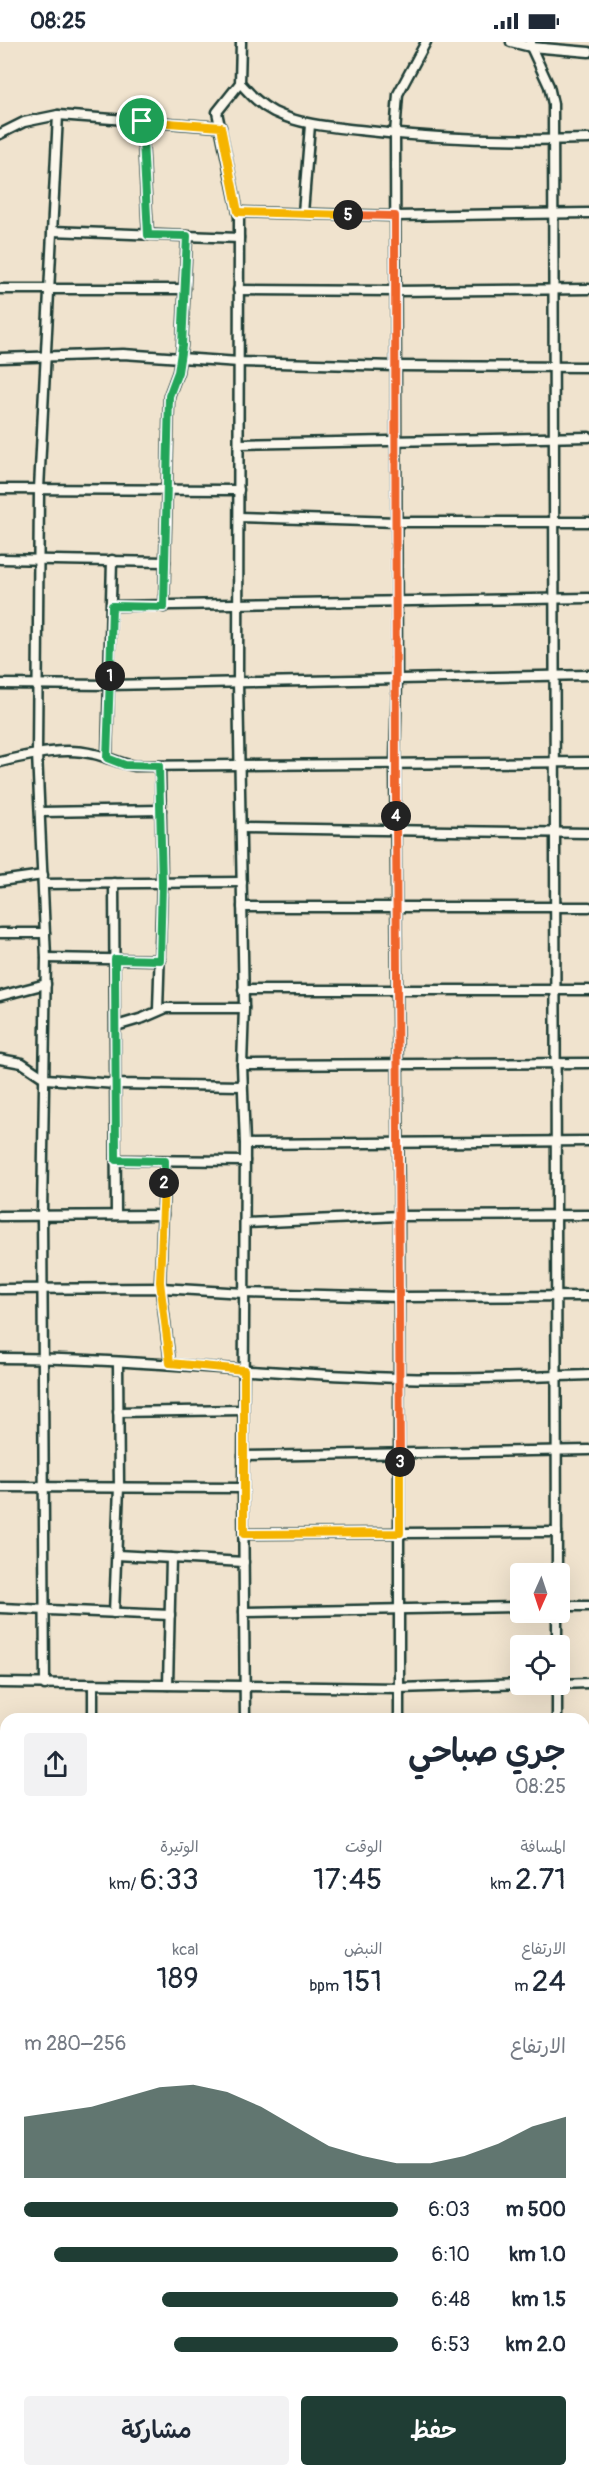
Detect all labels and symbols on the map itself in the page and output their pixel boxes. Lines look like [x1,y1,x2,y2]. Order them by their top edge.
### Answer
pin [116,95,167,146]
pin: 5 [333,200,363,230]
pin: 1 [95,661,125,691]
pin: 4 [381,801,411,831]
pin: 2 [149,1168,179,1198]
pin: 3 [385,1447,415,1477]
north arrow [510,1563,570,1623]

